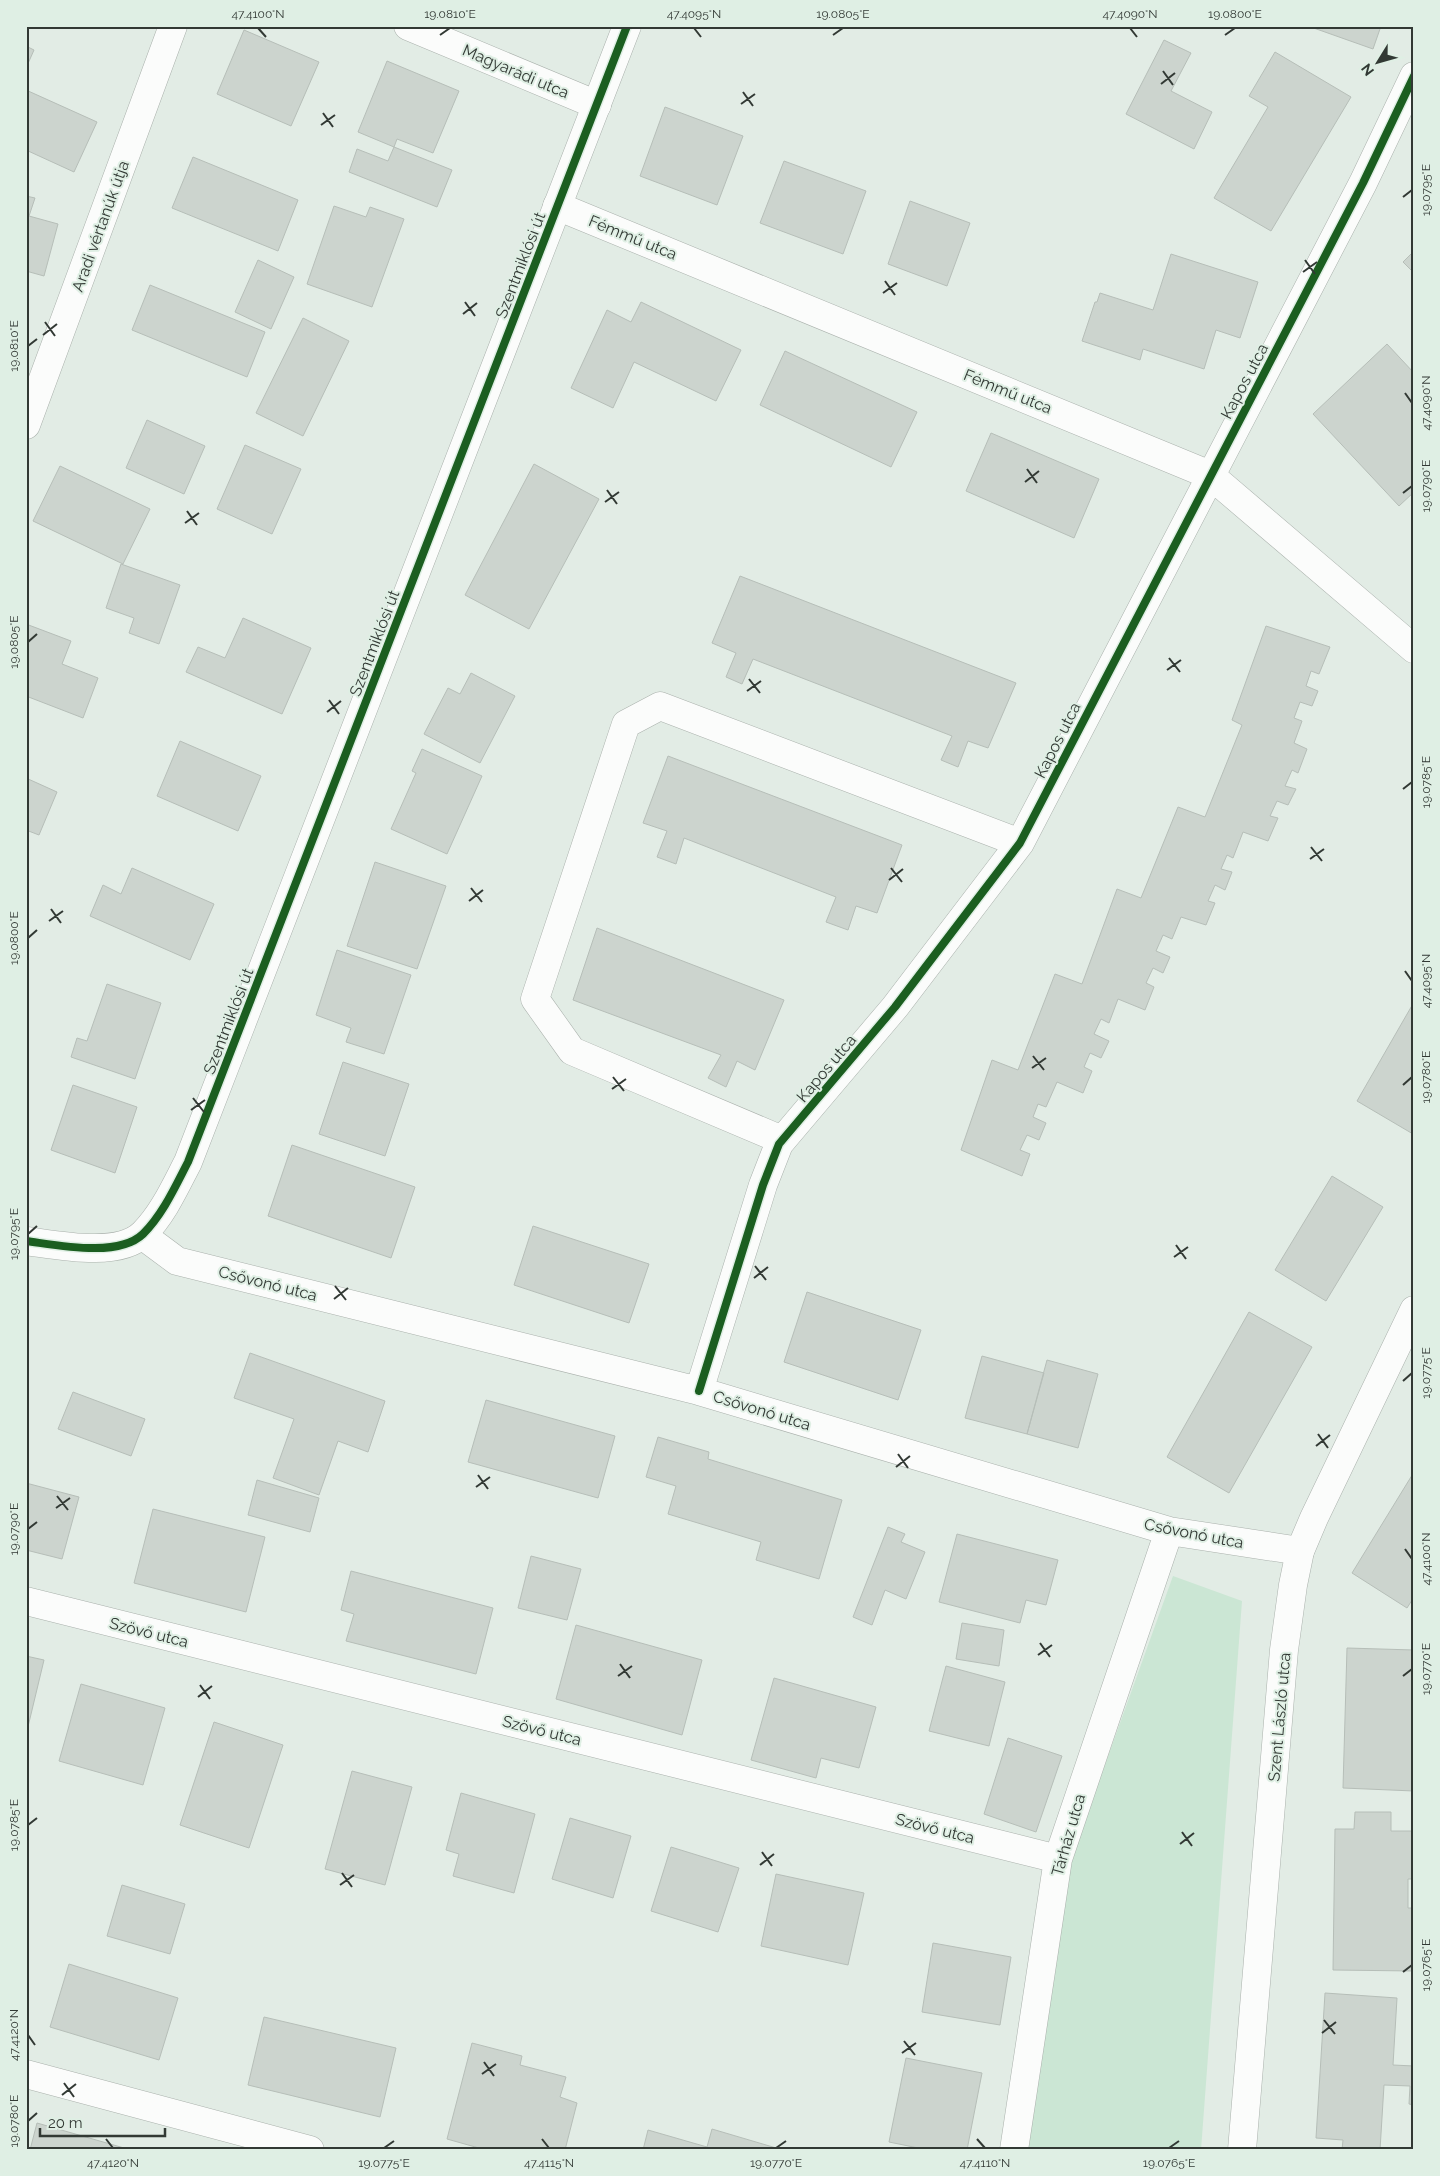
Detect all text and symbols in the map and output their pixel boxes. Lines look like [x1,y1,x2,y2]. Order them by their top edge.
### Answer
text: 47.4100°N [232,7,285,21]
text: 19.0810°E [424,7,476,21]
text: 47.4095°N [667,7,721,21]
text: 19.0805°E [816,7,870,21]
text: 47.4090°N [1103,7,1157,21]
text: 19.0800°E [1208,7,1262,21]
north arrow [1352,38,1402,88]
street label: Magyarádi utca [460,40,572,102]
text: N [1358,61,1377,79]
street label: Aradi vértanúk útja [68,158,133,294]
text: 19.0795°E [1419,164,1433,216]
street label: Szentmiklósi út [492,209,550,321]
street label: Fémmű utca [586,211,680,264]
text: 19.0810°E [7,320,21,372]
street label: Kapos utca [1217,340,1272,422]
street label: Fémmű utca [961,365,1055,418]
text: 47.4090°N [1419,376,1433,430]
text: 19.0790°E [1419,460,1433,512]
street label: Szentmiklósi út [346,587,404,699]
text: 19.0805°E [7,615,21,669]
street label: Kapos utca [1030,699,1085,781]
text: 19.0785°E [1419,756,1433,808]
text: 19.0800°E [7,911,21,965]
text: 47.4095°N [1419,954,1433,1008]
street label: Szentmiklósi út [200,965,258,1077]
street label: Kapos utca [793,1031,860,1106]
text: 19.0780°E [1419,1051,1433,1103]
text: 19.0795°E [7,1208,21,1260]
street label: Csővonó utca [217,1262,319,1305]
text: 19.0775°E [1419,1347,1433,1399]
street label: Csővonó utca [711,1387,813,1434]
text: 19.0790°E [7,1503,21,1555]
street label: Csővonó utca [1143,1515,1245,1552]
text: 47.4100°N [1419,1533,1433,1586]
street label: Szövő utca [107,1614,190,1651]
text: 19.0770°E [1419,1643,1433,1695]
street label: Szent László utca [1264,1652,1295,1782]
street label: Szövő utca [500,1712,583,1749]
street label: Tárház utca [1048,1792,1089,1878]
text: 19.0785°E [7,1799,21,1851]
street label: Szövő utca [893,1810,976,1847]
text: 19.0765°E [1419,1939,1433,1991]
text: 47.4120°N [7,2009,21,2061]
text: 19.0780°E [7,2095,21,2147]
scale bar [40,2106,165,2138]
text: 20 m [48,2114,83,2132]
text: 47.4120°N [87,2156,139,2170]
text: 19.0775°E [358,2156,410,2170]
text: 47.4115°N [524,2156,574,2170]
text: 19.0770°E [750,2156,802,2170]
text: 47.4110°N [960,2156,1010,2170]
text: 19.0765°E [1143,2156,1195,2170]

